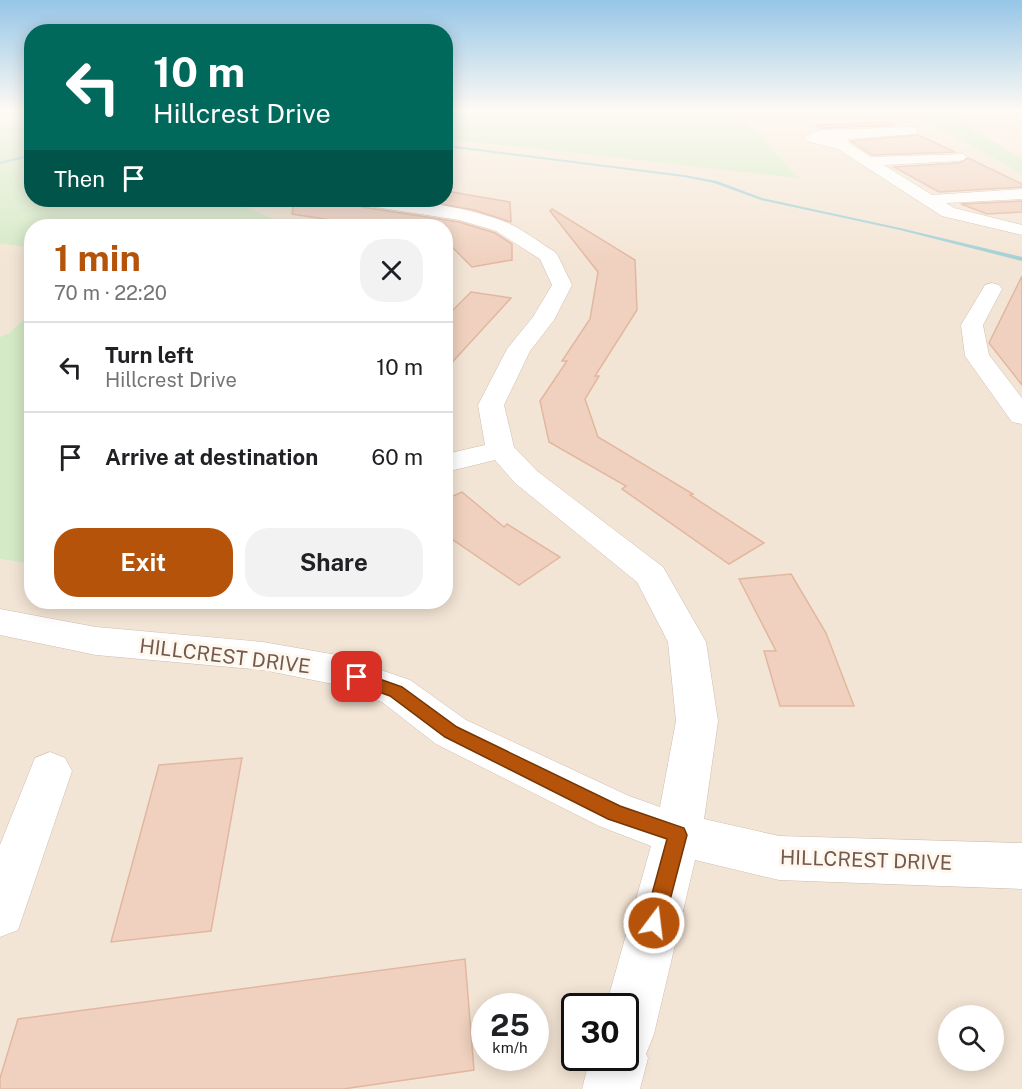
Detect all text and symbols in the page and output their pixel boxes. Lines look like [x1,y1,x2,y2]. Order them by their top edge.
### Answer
text: 10 m [153,47,245,96]
icon: left [54,48,132,126]
text: Hillcrest Drive [153,97,331,129]
icon: arrive [117,162,150,195]
text: Then [54,166,105,192]
text: 1 min [54,237,141,279]
button: close [360,239,423,302]
text: 70 m · 22:20 [54,281,167,305]
text: Turn left [105,342,194,368]
icon: left [54,351,87,384]
text: 10 m [376,354,423,380]
text: Hillcrest Drive [105,368,237,392]
icon: arrive [54,441,87,474]
text: Arrive at destination [105,444,318,470]
text: 60 m [372,444,423,470]
button: Exit [54,528,233,597]
button: Share [245,528,423,597]
street label: HILLCREST DRIVE [138,634,312,678]
pin [331,651,382,702]
icon: arrive [340,660,373,693]
street label: HILLCREST DRIVE [780,845,952,875]
position arrow [622,891,686,955]
speed limit sign: 30 [561,993,639,1071]
map controls [938,1005,1004,1071]
button: search [938,1005,1004,1071]
text: 25 [490,1007,530,1043]
text: km/h [492,1039,528,1056]

